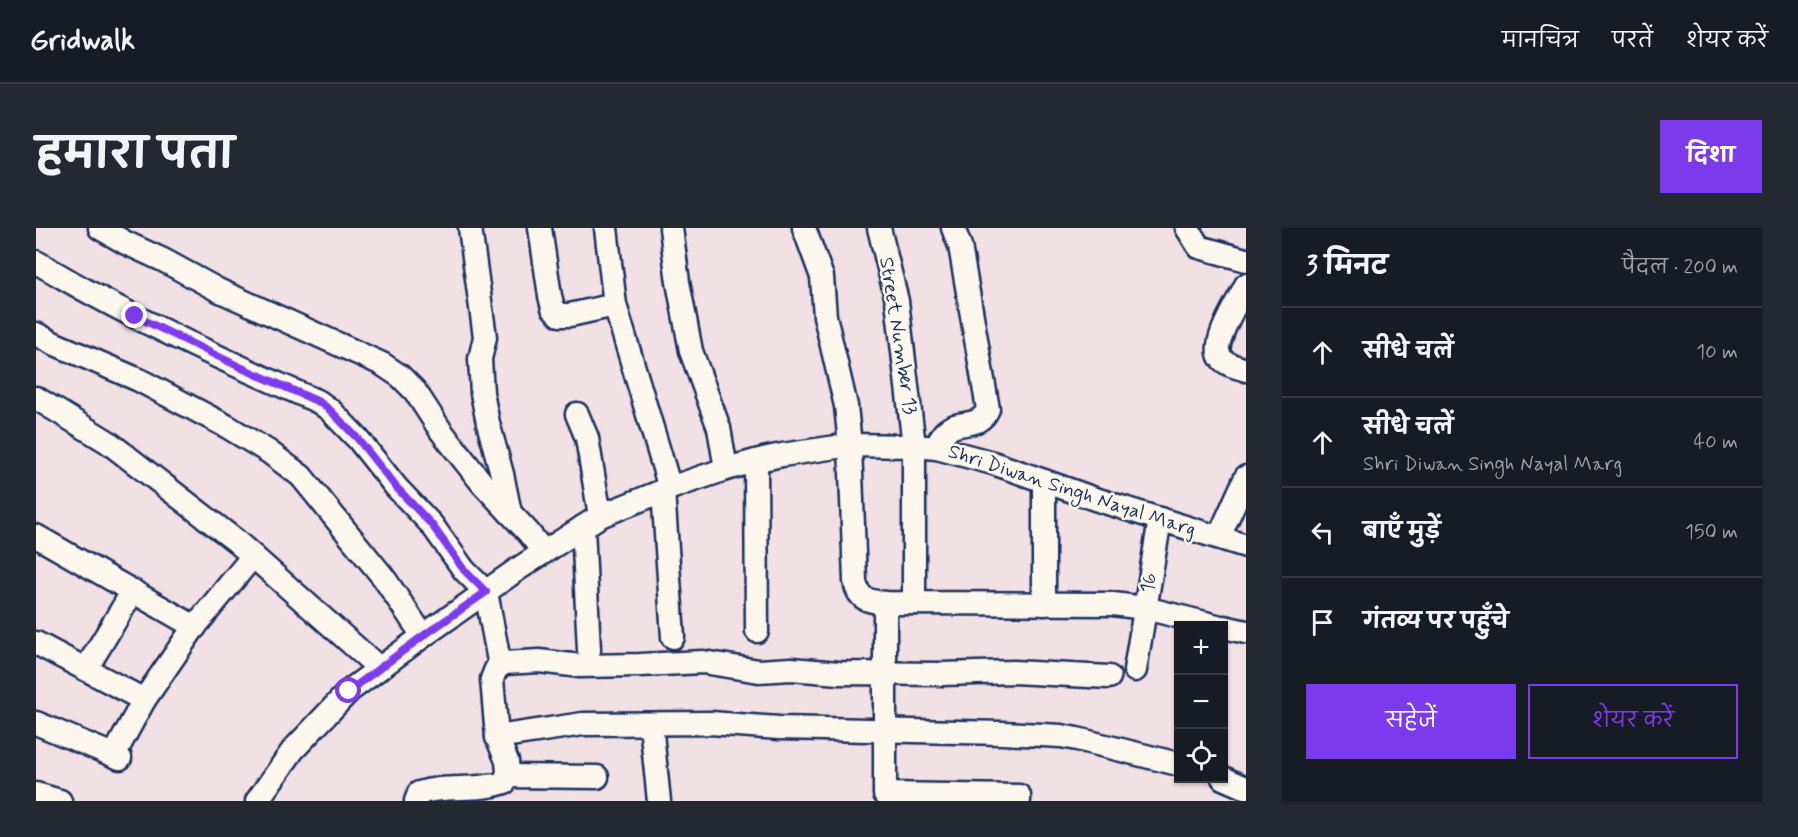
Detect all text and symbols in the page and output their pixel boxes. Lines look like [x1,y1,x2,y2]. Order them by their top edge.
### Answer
text: Gridwalk [30,23,135,60]
text: मानचित्र [1502,27,1579,55]
text: परतें [1612,27,1653,55]
text: शेयर करें [1686,27,1768,55]
button: दिशा [1660,120,1762,193]
text: हमारा पता [36,128,234,183]
text: 3 मिनट [1306,250,1388,284]
text: पैदल · 200 m [1622,254,1738,281]
street label: Street Number 13 [872,255,924,417]
route end [121,302,147,328]
icon: ahead [1306,336,1339,369]
text: सीधे चलें [1363,338,1453,366]
text: 10 m [1696,339,1738,366]
text: सीधे चलें [1363,414,1453,442]
icon: ahead [1306,426,1339,459]
text: 40 m [1694,429,1738,456]
street label: Shri Diwan Singh Nayal Marg [944,438,1199,545]
text: Shri Diwan Singh Nayal Marg [1363,451,1622,478]
icon: left [1306,516,1339,549]
text: बाएँ मुड़ें [1363,518,1441,546]
text: 150 m [1685,519,1738,546]
street label: 16 [1134,571,1164,595]
icon: arrive [1306,606,1339,639]
text: गंतव्य पर पहुँचे [1363,608,1509,636]
map controls [1174,621,1228,783]
button: + [1174,621,1228,675]
button: − [1174,675,1228,729]
route start [335,677,361,703]
button: सहेजें [1306,684,1516,759]
button: शेयर करें [1528,684,1738,759]
button: locate [1174,729,1228,783]

